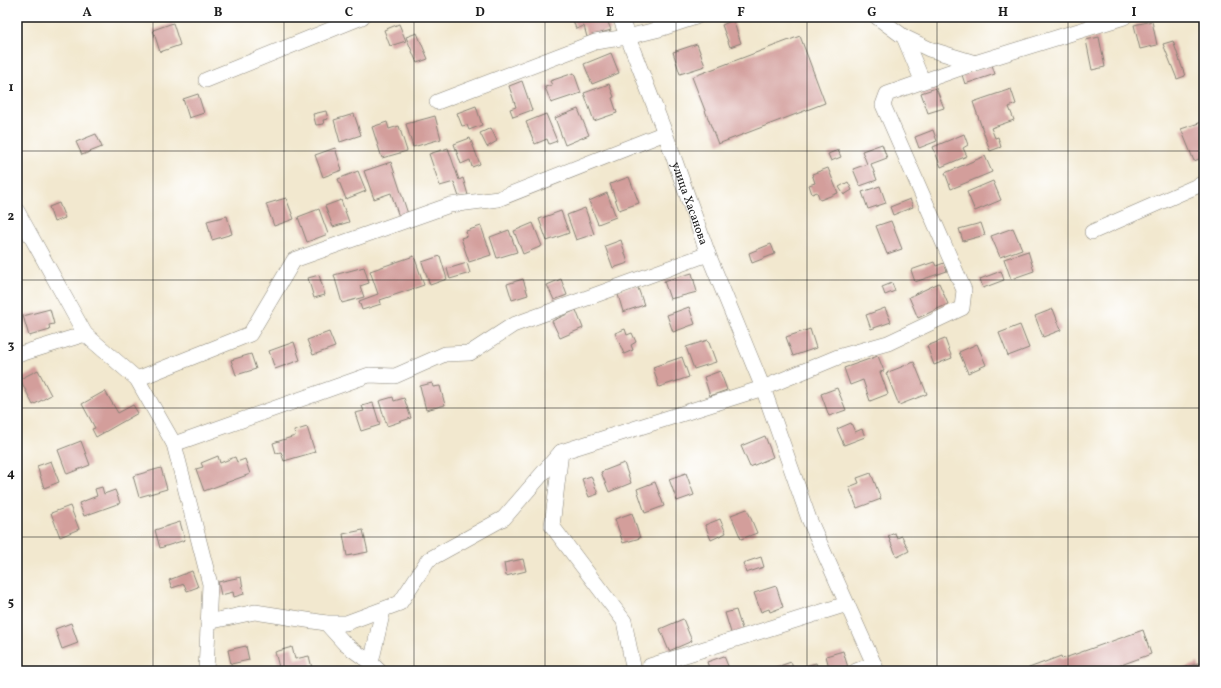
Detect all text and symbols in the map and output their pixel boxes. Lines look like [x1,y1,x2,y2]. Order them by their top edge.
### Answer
text: A [82,4,92,22]
text: B [214,4,223,22]
text: C [345,4,353,22]
text: D [475,4,485,22]
text: E [606,4,614,22]
text: F [737,4,745,22]
text: G [867,4,877,22]
text: H [998,4,1008,22]
text: I [1132,4,1137,22]
text: 1 [8,79,14,97]
street label: улица Хасанова [667,160,711,247]
text: 2 [8,208,15,226]
text: 3 [8,337,15,355]
text: 4 [7,465,15,483]
text: 5 [8,594,14,612]

